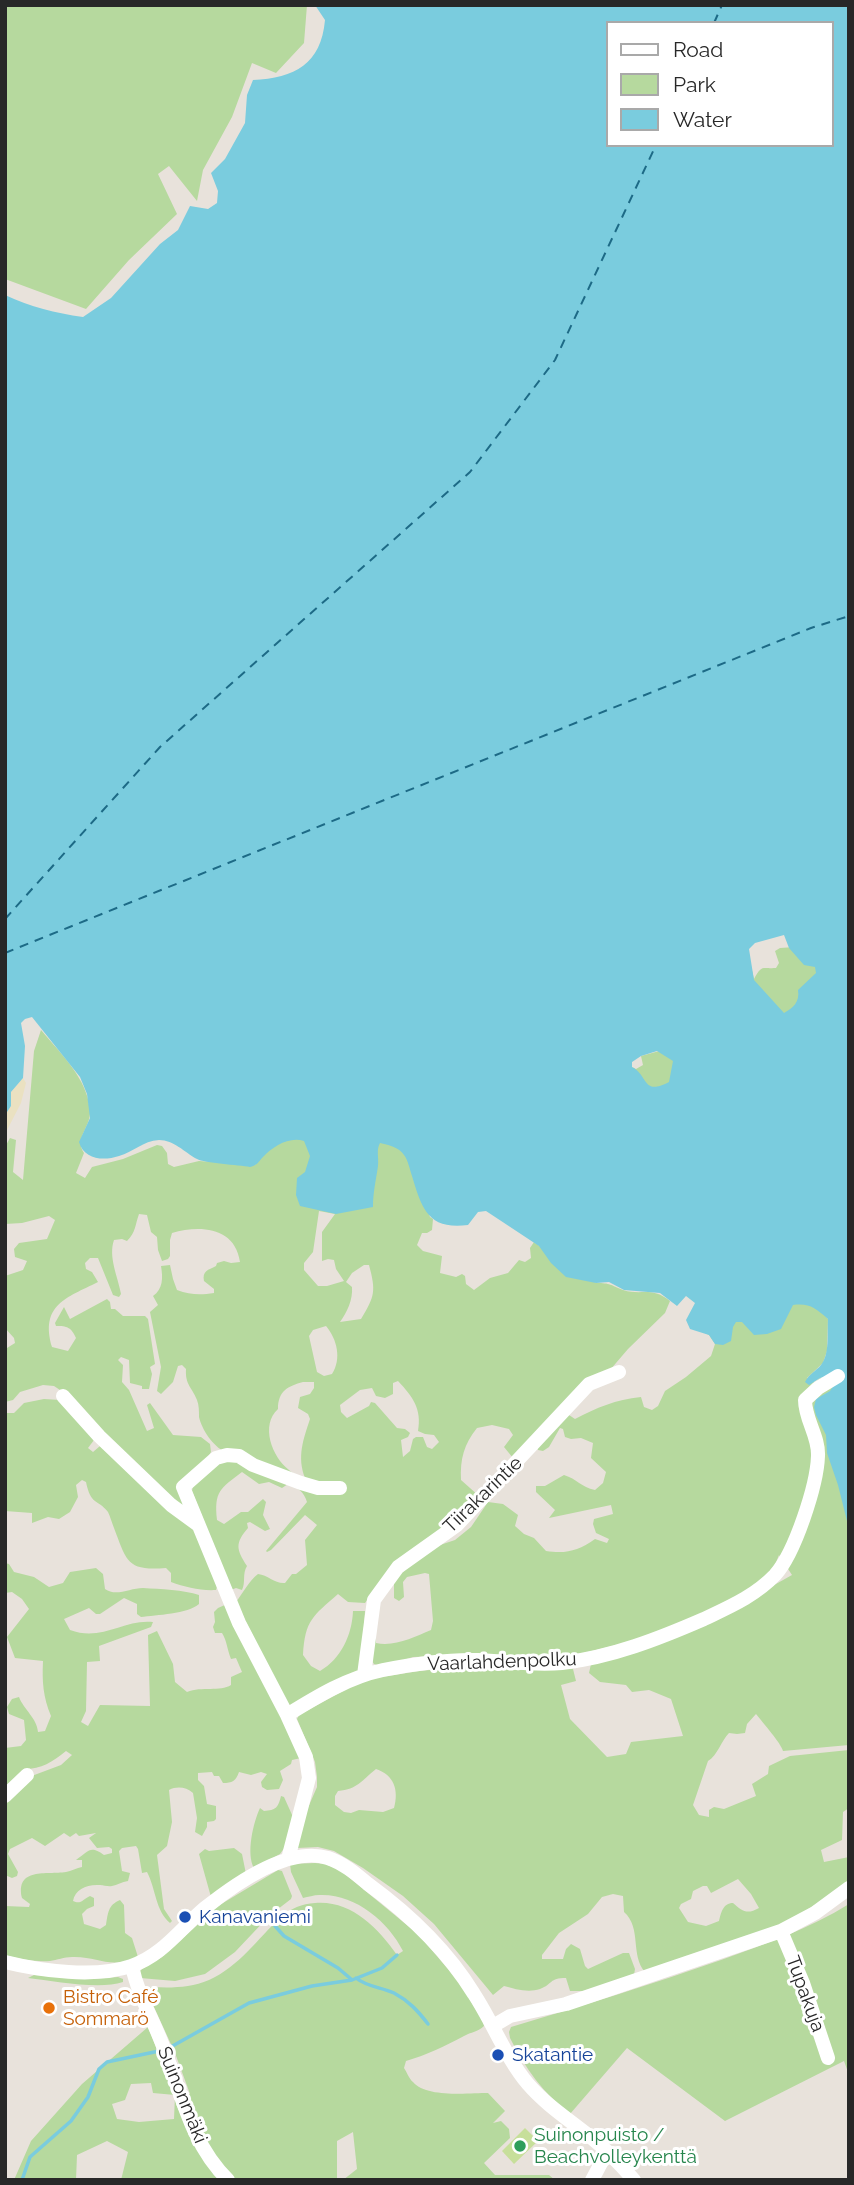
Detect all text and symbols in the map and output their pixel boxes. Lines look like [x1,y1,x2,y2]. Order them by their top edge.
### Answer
legend [606,21,833,147]
text: Road [673,37,723,62]
text: Park [673,72,716,97]
text: Water [673,107,732,132]
street label: Tiirakarintie [439,1452,527,1538]
street label: Vaarlahdenpolku [427,1648,577,1676]
place label: Kanavaniemi [199,1906,311,1928]
marker: Kanavaniemi [177,1909,193,1925]
street label: Tupakuja [781,1953,829,2035]
place label: Bistro Café Sommarö [63,1986,158,2030]
marker: Bistro Café Sommarö [41,2000,57,2016]
street label: Suinonmäki [152,2043,212,2147]
place label: Skatantie [512,2044,593,2066]
marker: Skatantie [490,2047,506,2063]
place label: Suinonpuisto / Beachvolleykenttä [534,2124,697,2168]
marker: Suinonpuisto / Beachvolleykenttä [512,2138,528,2154]

